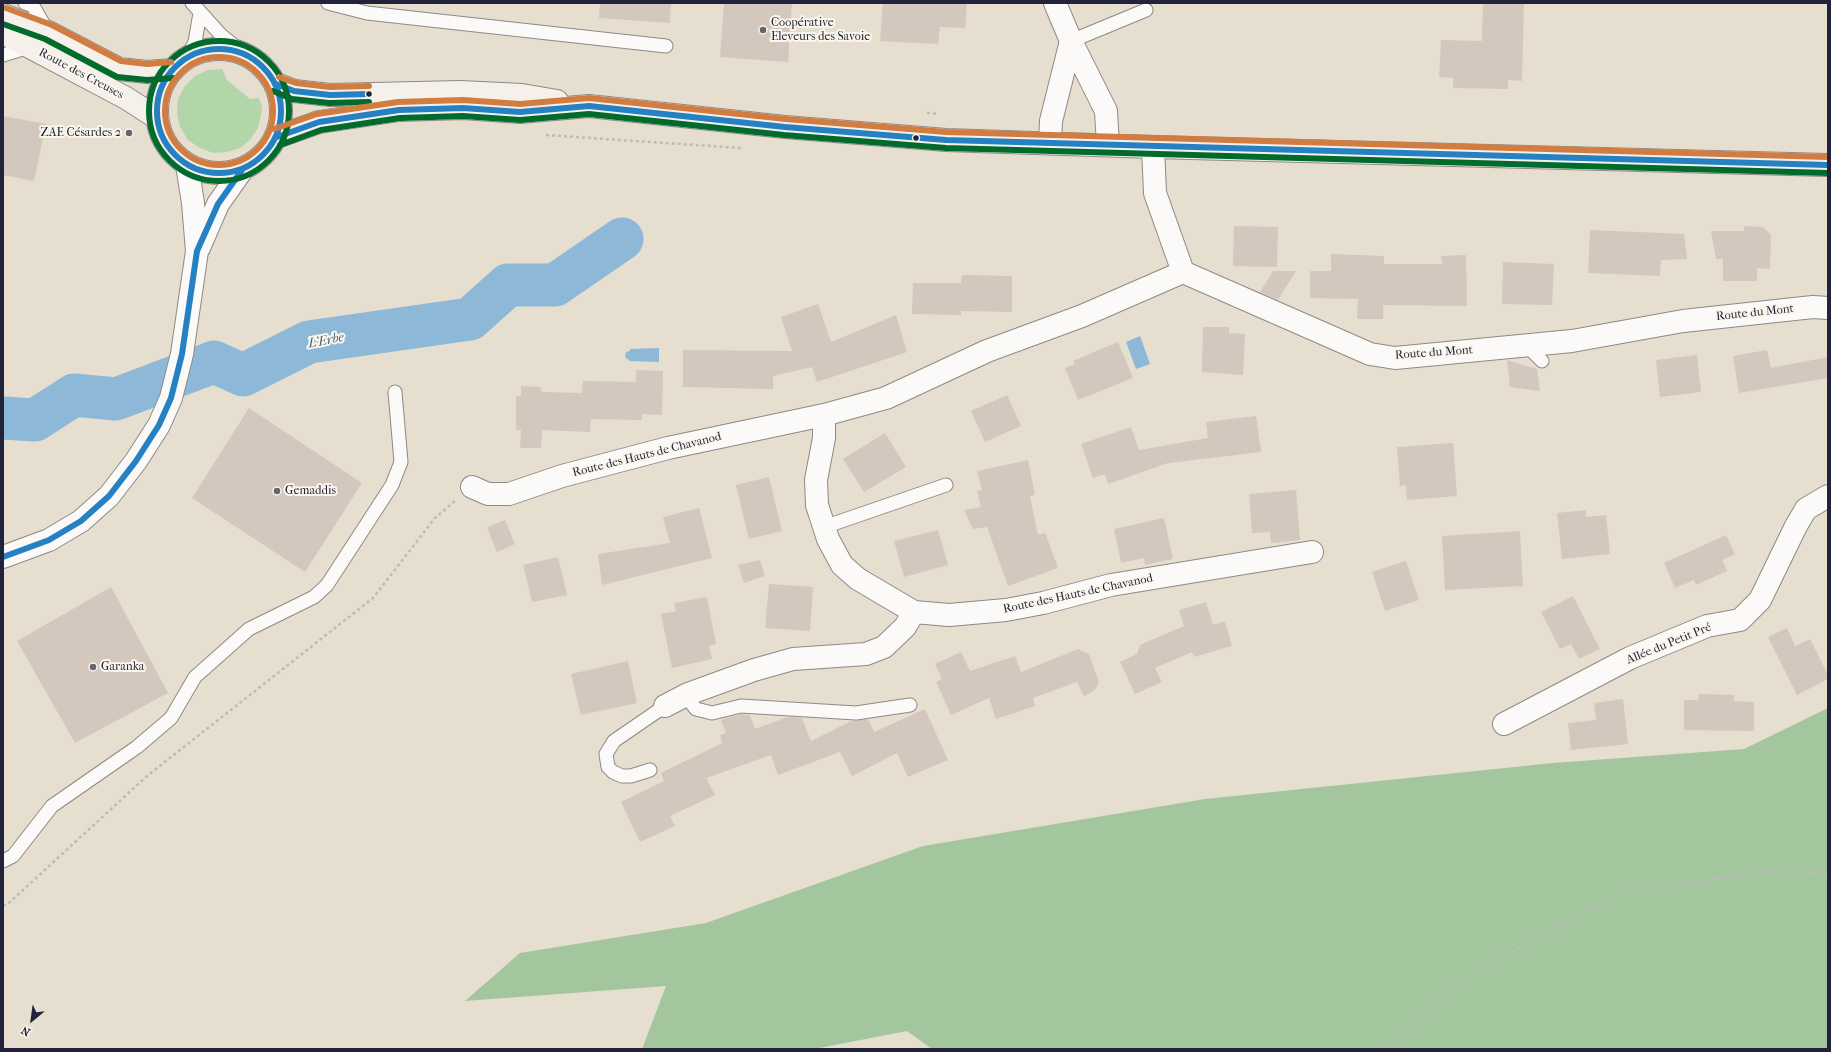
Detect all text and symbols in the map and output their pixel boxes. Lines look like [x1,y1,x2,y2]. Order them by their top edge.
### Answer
place label: Coopérative Eleveurs des Savoie [771,16,870,44]
marker: Coopérative Eleveurs des Savoie [758,25,768,35]
street label: Route des Creuses [36,46,126,102]
unlabelled marker [364,89,374,99]
place label: ZAE Césardes 2 [41,126,121,140]
marker: ZAE Césardes 2 [124,128,134,138]
unlabelled marker [911,133,921,143]
street label: Route du Mont [1716,302,1794,324]
water label: L'Erbe [307,330,345,352]
street label: Route du Mont [1395,343,1473,363]
street label: Route des Hauts de Chavanod [571,430,723,480]
place label: Gemaddis [285,484,336,498]
marker: Gemaddis [272,486,282,496]
street label: Route des Hauts de Chavanod [1002,571,1154,617]
street label: Allée du Petit Pré [1624,620,1714,668]
place label: Garanka [101,660,144,674]
marker: Garanka [88,662,98,672]
north arrow [12,1000,52,1040]
text: N [19,1023,33,1039]

